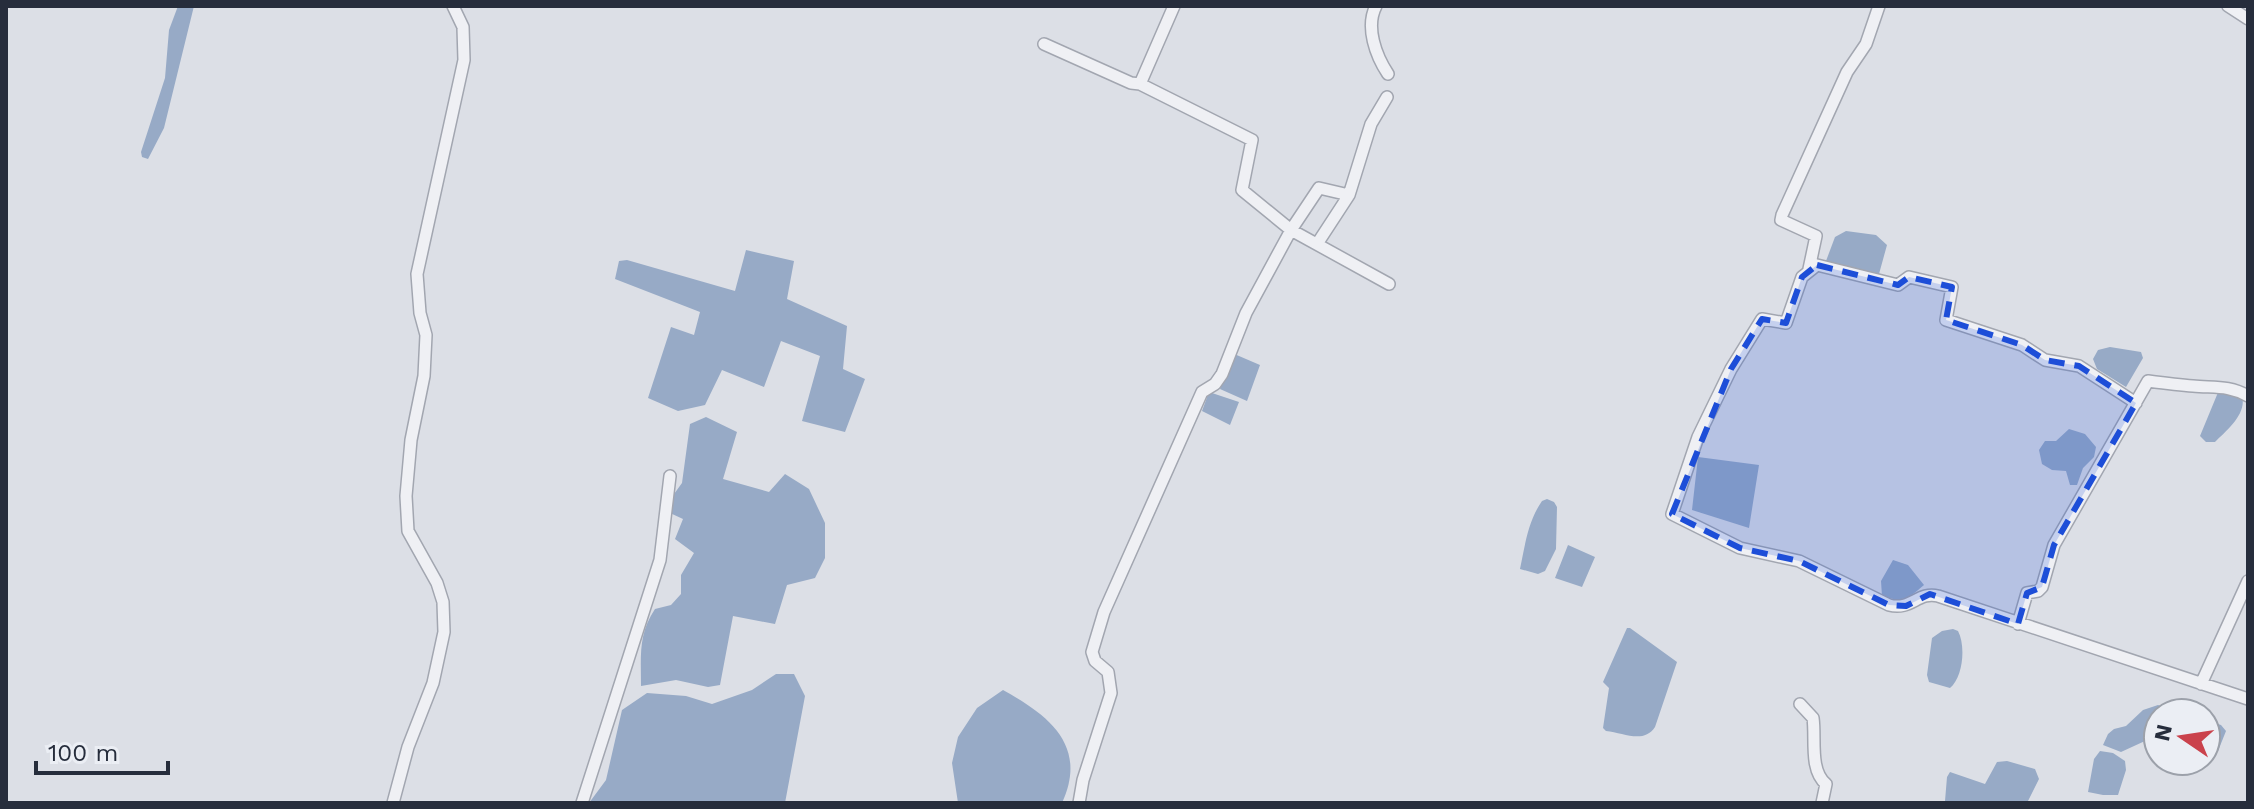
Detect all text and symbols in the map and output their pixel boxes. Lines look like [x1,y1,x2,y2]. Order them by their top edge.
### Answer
north arrow [2142,697,2222,777]
text: N [2149,722,2177,743]
scale bar [36,725,168,775]
text: 100 m [48,739,118,767]

